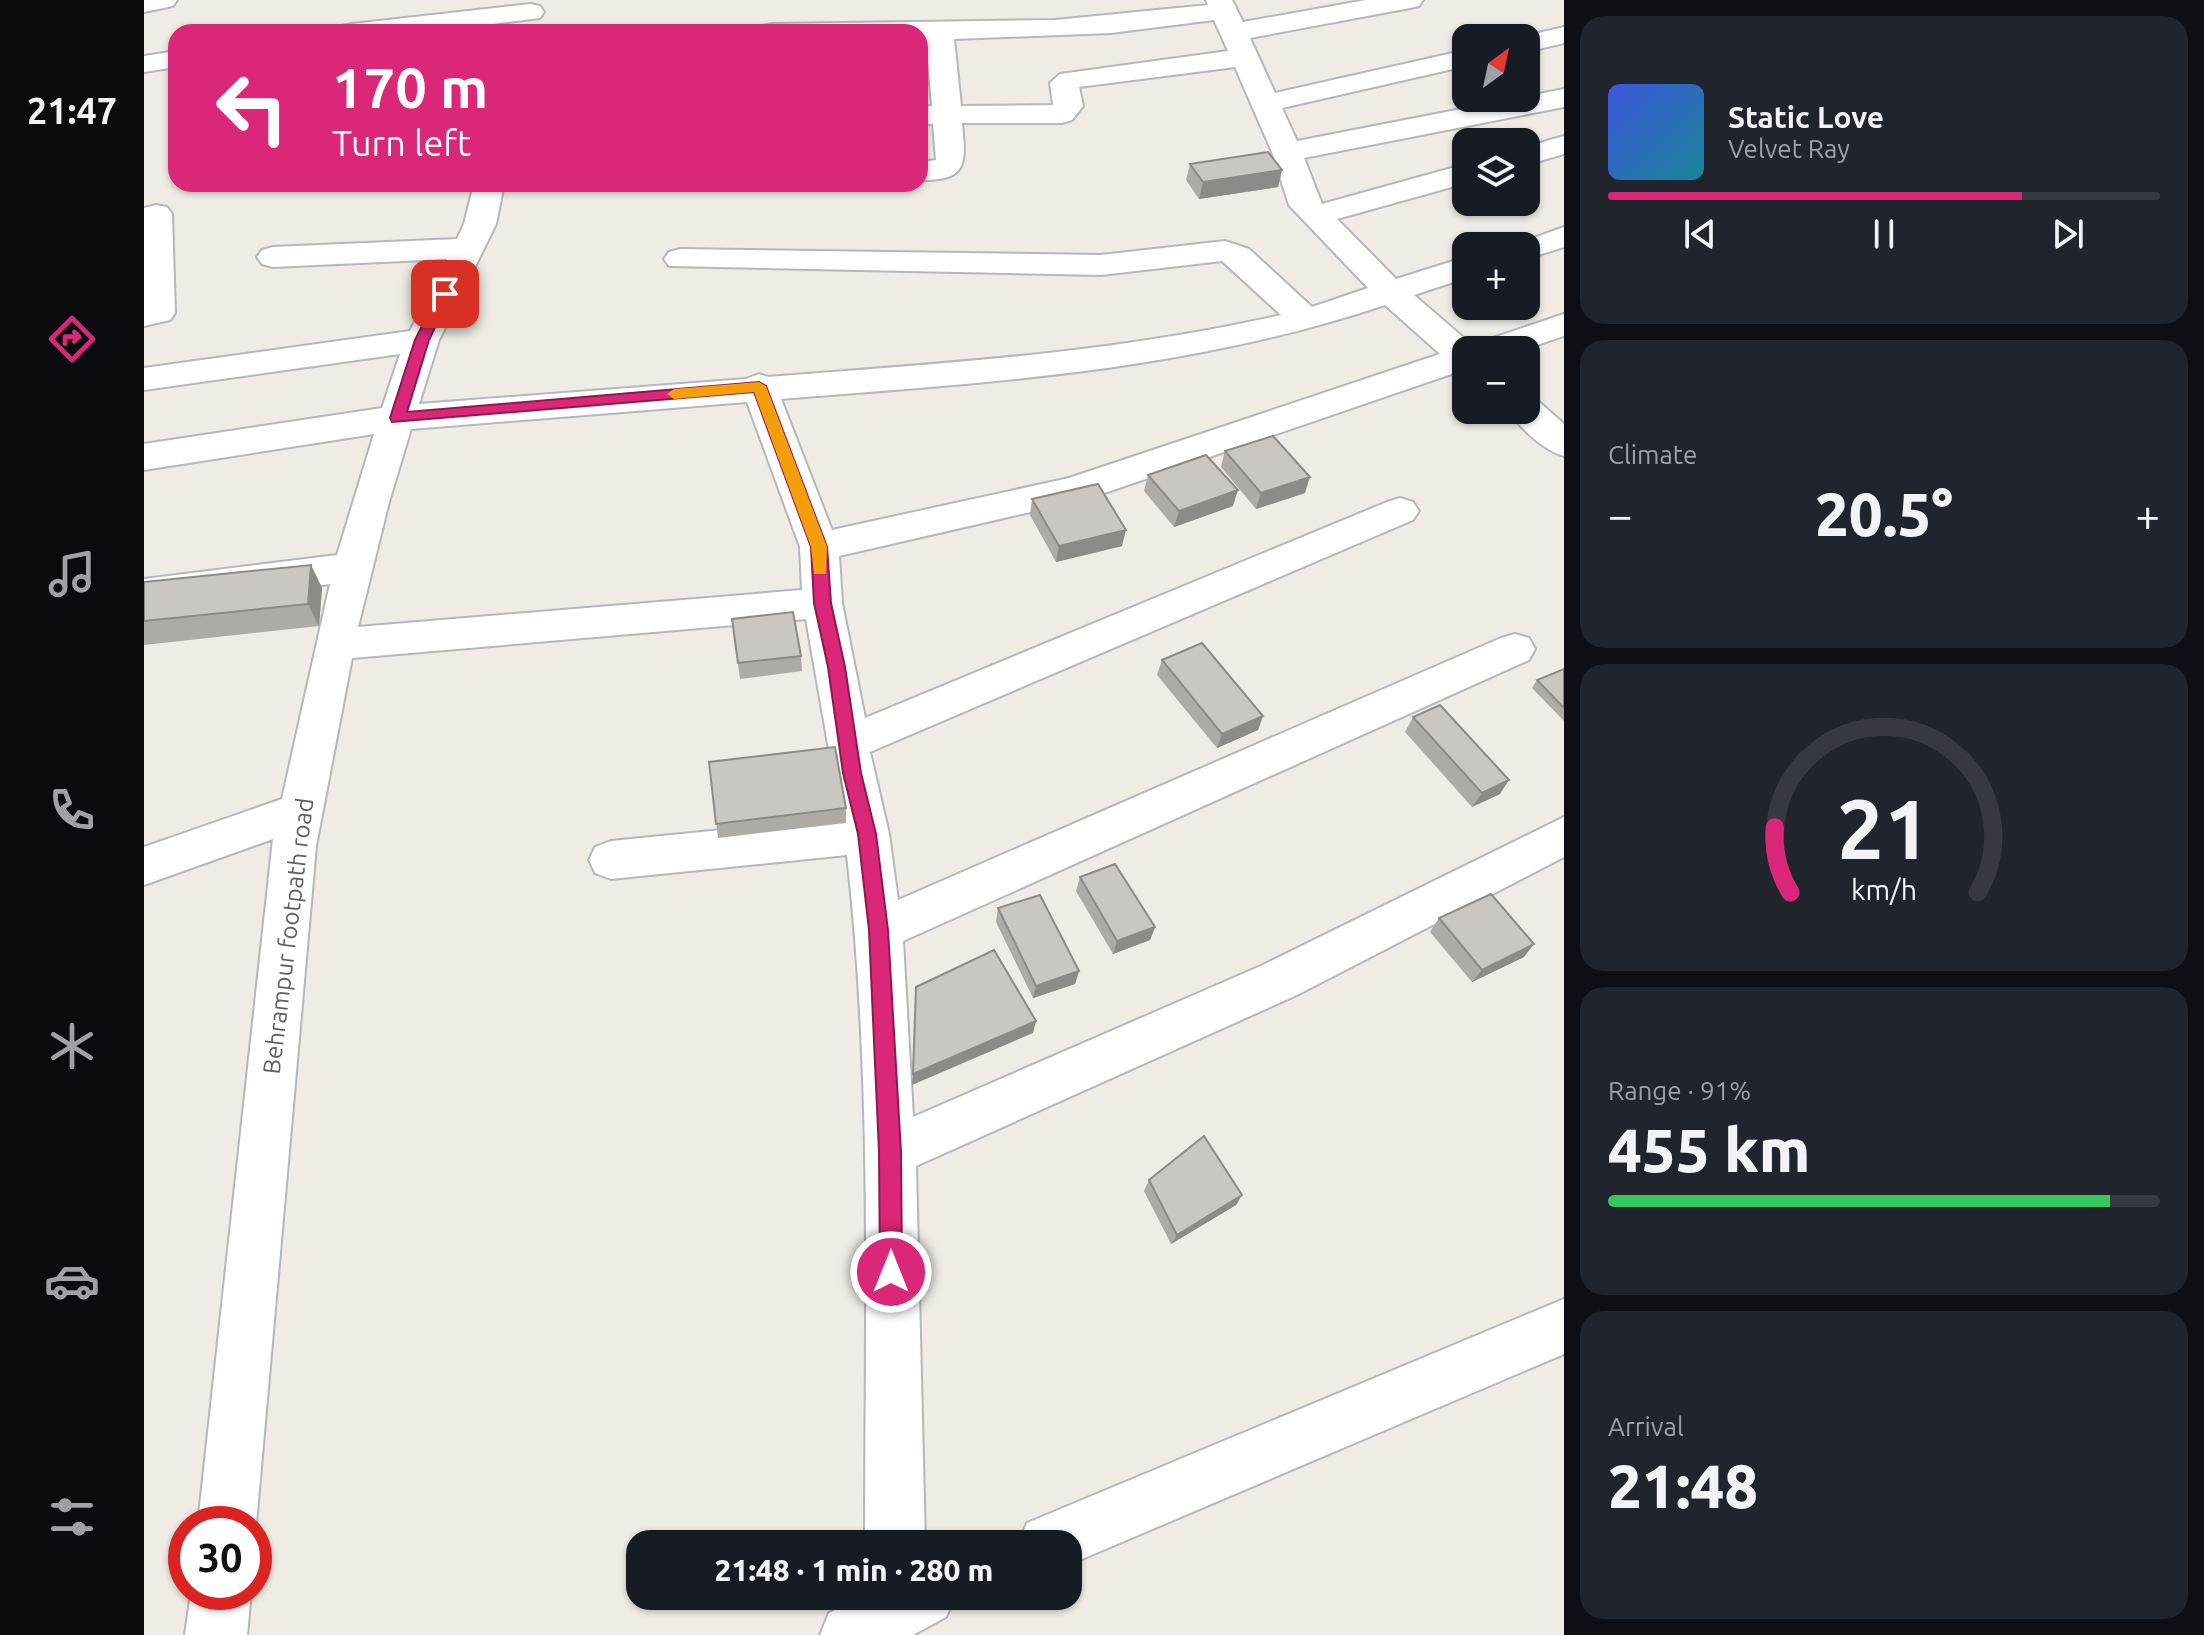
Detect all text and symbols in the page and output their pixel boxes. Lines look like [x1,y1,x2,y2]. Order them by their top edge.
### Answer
north arrow [1452,24,1540,112]
map controls [1452,24,1540,424]
icon: left [200,56,304,160]
text: 170 m [332,56,488,119]
text: 21:47 [27,90,117,131]
text: Static Love [1728,100,1884,134]
text: Turn left [332,122,471,163]
button: layers [1452,128,1540,216]
text: Velvet Ray [1728,134,1850,163]
icon: previous [1678,212,1722,256]
icon: pause [1862,212,1906,256]
icon: next [2046,212,2090,256]
button: + [1452,232,1540,320]
pin [411,260,479,328]
icon: arrive [423,272,467,316]
icon: directions [44,311,100,367]
button: − [1452,336,1540,424]
text: Climate [1608,440,1697,469]
text: 20.5° [1815,480,1953,547]
text: − [1608,490,1633,539]
text: + [2135,490,2160,539]
icon: music [44,546,100,602]
text: 21 [1837,781,1931,875]
icon: phone [44,782,100,838]
street label: Behrampur footpath road [258,796,318,1076]
text: km/h [1851,874,1917,906]
icon: climate [44,1018,100,1074]
text: Range · 91% [1608,1076,1751,1105]
text: 455 km [1608,1116,1810,1183]
position arrow [849,1230,933,1314]
icon: car [44,1253,100,1309]
text: Arrival [1608,1412,1684,1441]
text: 21:48 [1608,1452,1758,1519]
icon: filters [44,1489,100,1545]
speed limit sign: 30 [168,1506,272,1610]
text: 21:48 · 1 min · 280 m [715,1553,993,1587]

